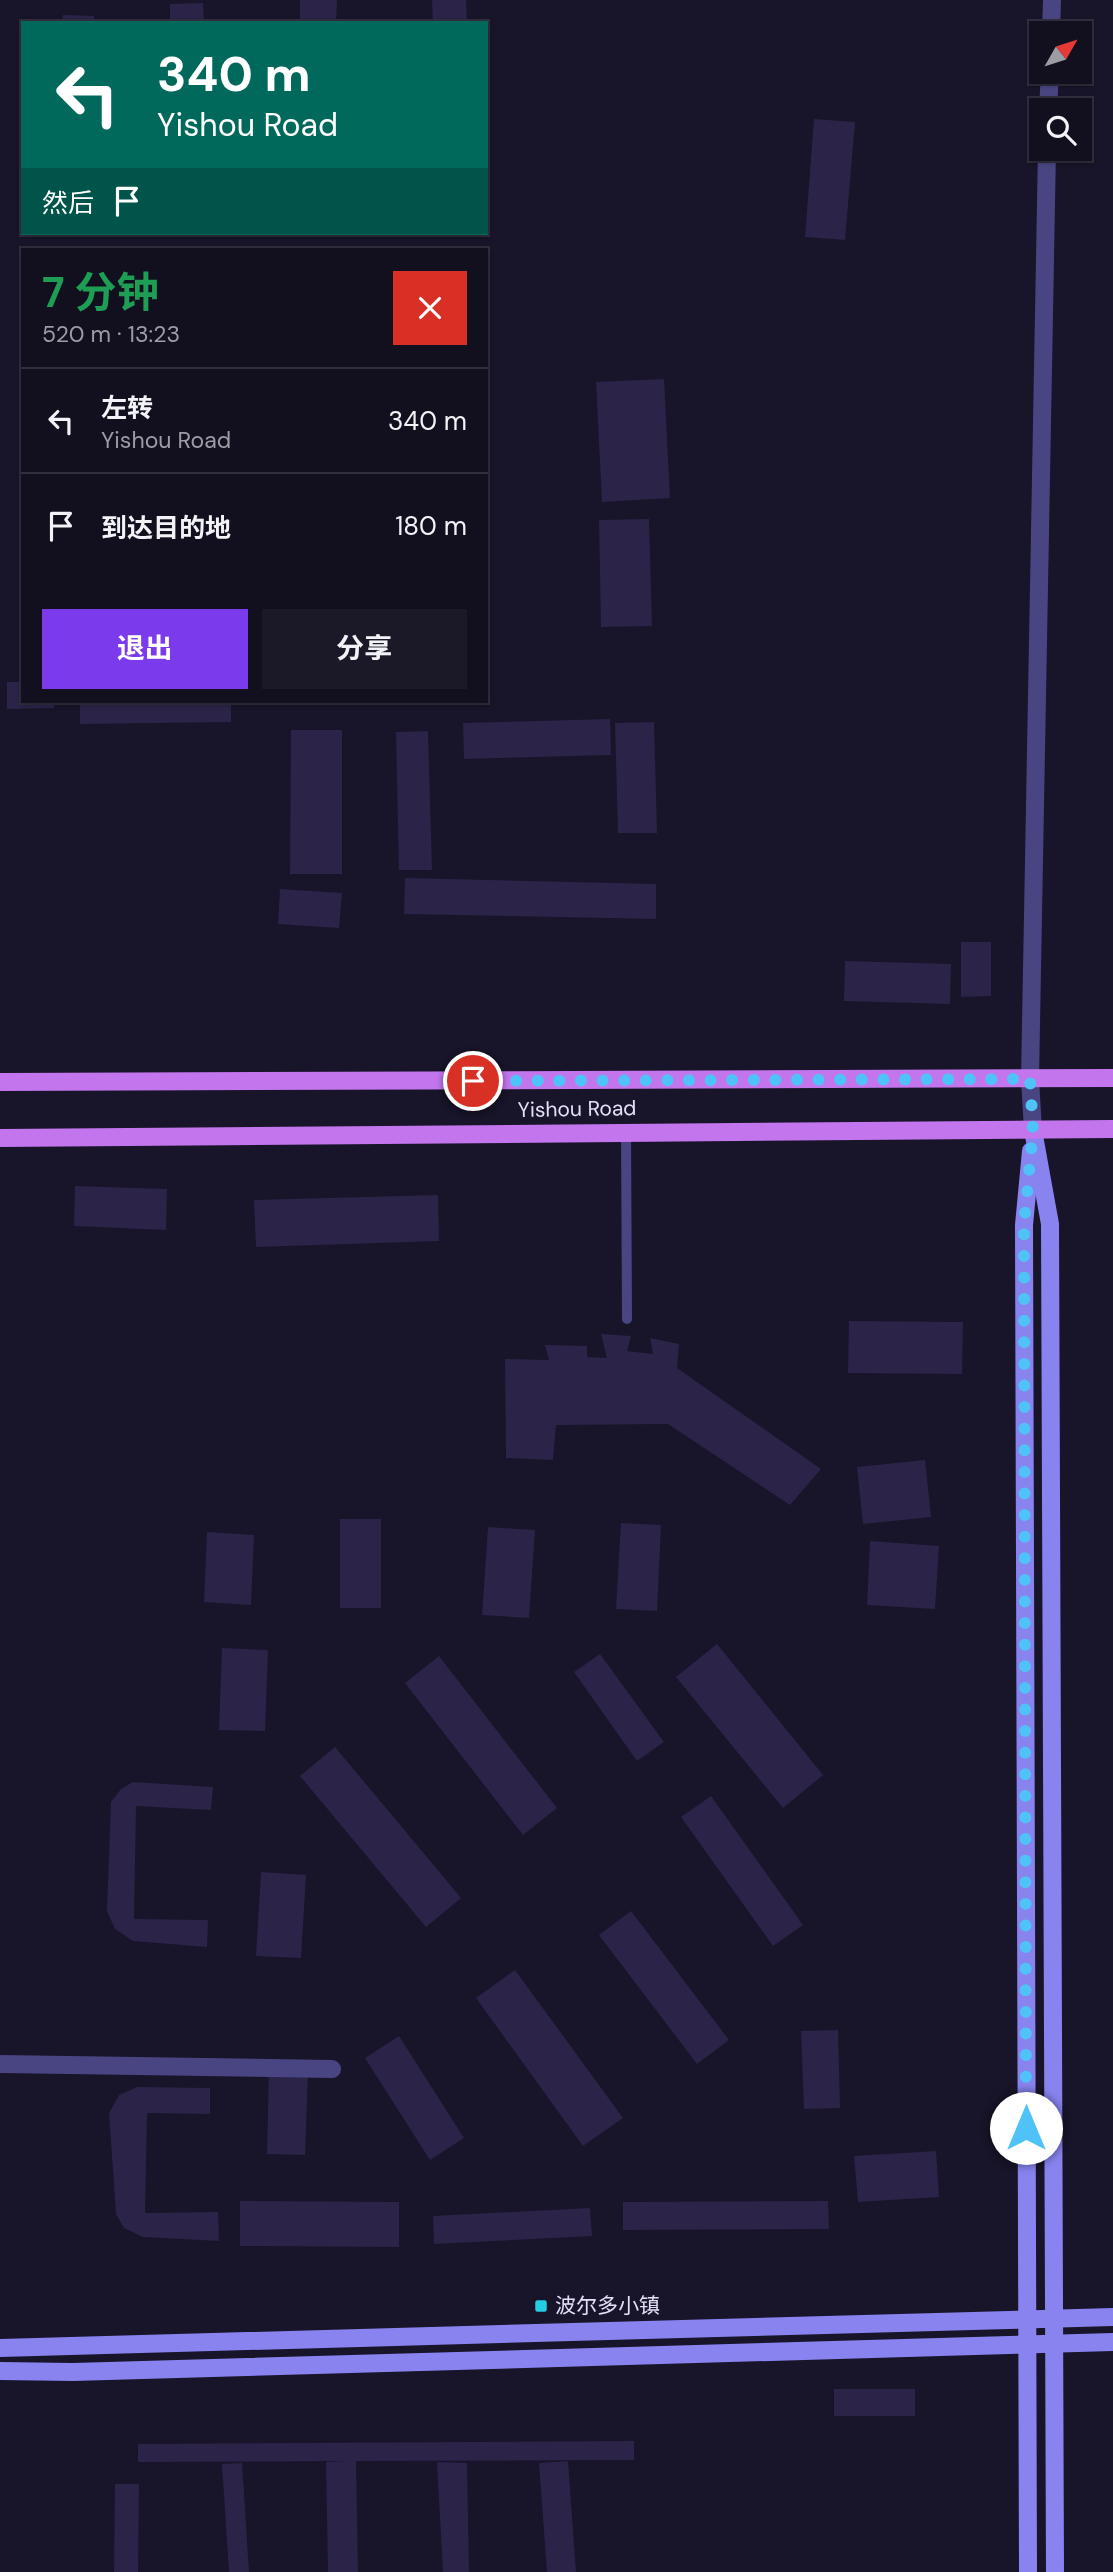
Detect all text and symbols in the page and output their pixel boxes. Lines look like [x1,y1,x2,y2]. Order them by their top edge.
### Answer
north arrow [1029,21,1092,84]
map controls [1029,21,1092,161]
text: 340 m [157,42,311,106]
icon: left [42,49,133,140]
button: search [1029,98,1092,161]
text: Yishou Road [157,104,338,146]
icon: arrive [108,182,146,220]
text: 然后 [42,186,94,220]
text: 7 分钟 [42,265,158,320]
button: close [393,271,467,345]
text: 520 m · 13:23 [42,319,180,349]
text: 左转 [101,391,153,425]
icon: left [42,402,80,440]
text: 340 m [388,404,467,438]
text: Yishou Road [101,425,231,455]
icon: arrive [42,507,80,545]
text: 180 m [395,509,467,543]
text: 到达目的地 [101,511,231,545]
button: 退出 [42,609,248,689]
button: 分享 [262,609,467,689]
pin [443,1051,503,1111]
icon: arrive [454,1062,492,1100]
street label: Yishou Road [517,1094,637,1124]
position arrow [989,2091,1063,2165]
place label: 波尔多小镇 [555,2292,660,2320]
marker: 波尔多小镇 [533,2298,549,2314]

